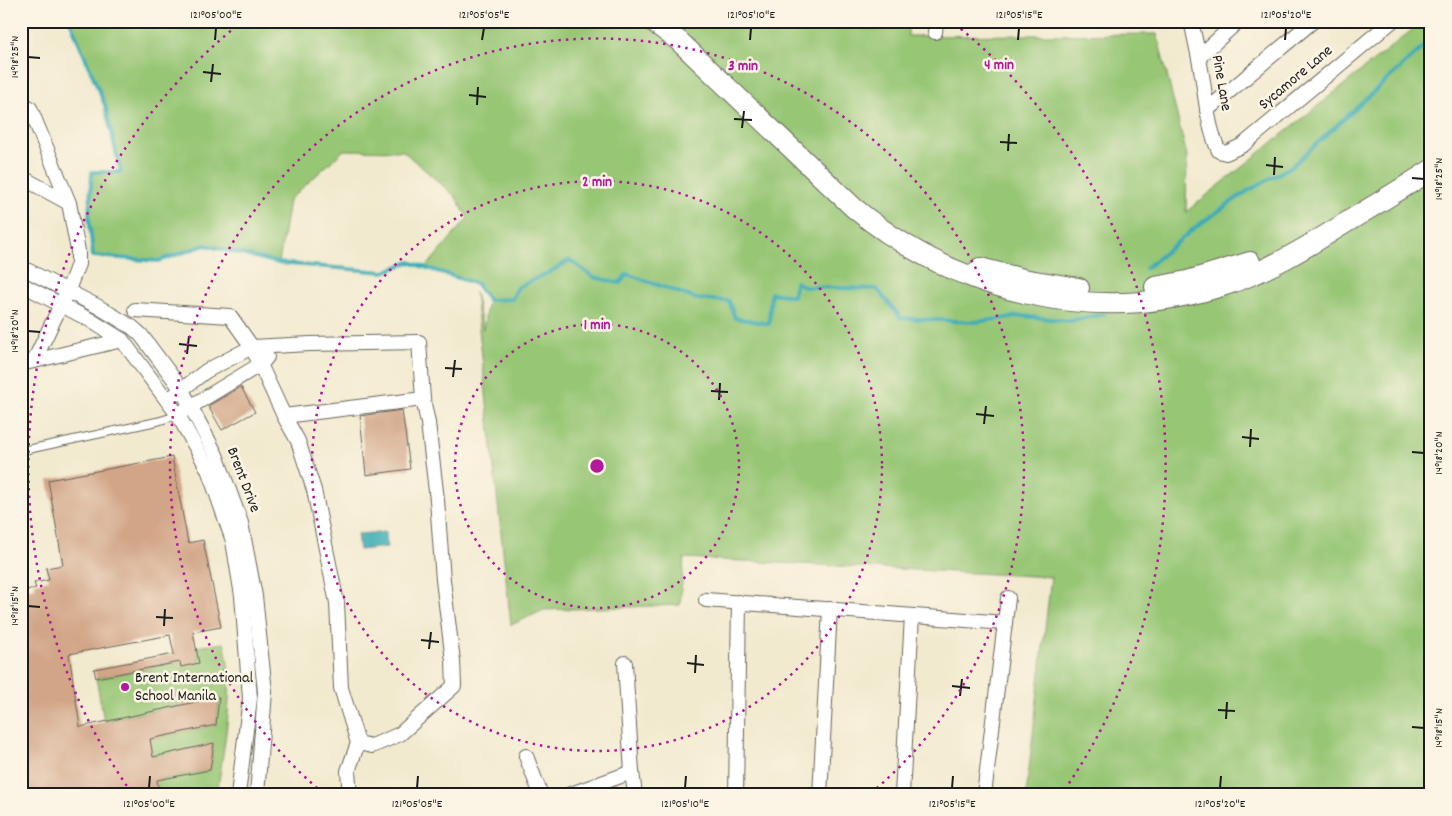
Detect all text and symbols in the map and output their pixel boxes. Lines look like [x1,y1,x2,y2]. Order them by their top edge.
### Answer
text: 121°05'00"E [190,7,242,24]
text: 121°05'05"E [459,7,510,24]
text: 121°05'10"E [727,7,775,24]
text: 121°05'15"E [996,7,1043,24]
text: 121°05'20"E [1261,7,1312,24]
text: 14°18'25"N [7,36,24,78]
street label: Sycamore Lane [1254,40,1338,116]
street label: Pine Lane [1205,53,1237,113]
text: 4 min [984,55,1014,77]
text: 3 min [728,56,758,78]
text: 14°18'25"N [1431,158,1448,200]
text: 2 min [582,172,612,194]
text: 14°18'20"N [7,309,24,353]
text: 1 min [584,315,610,337]
text: 14°18'20"N [1431,431,1448,475]
street label: Brent Drive [220,444,266,516]
centre of rings [588,457,606,475]
text: 14°18'15"N [7,586,24,626]
place label: Brent International School Manila [135,667,253,708]
marker: Brent International School Manila [119,681,131,693]
text: 14°18'15"N [1431,708,1448,748]
text: 121°05'00"E [123,796,175,813]
text: 121°05'05"E [392,796,443,813]
text: 121°05'10"E [661,796,709,813]
text: 121°05'15"E [929,796,976,813]
text: 121°05'20"E [1195,796,1246,813]

